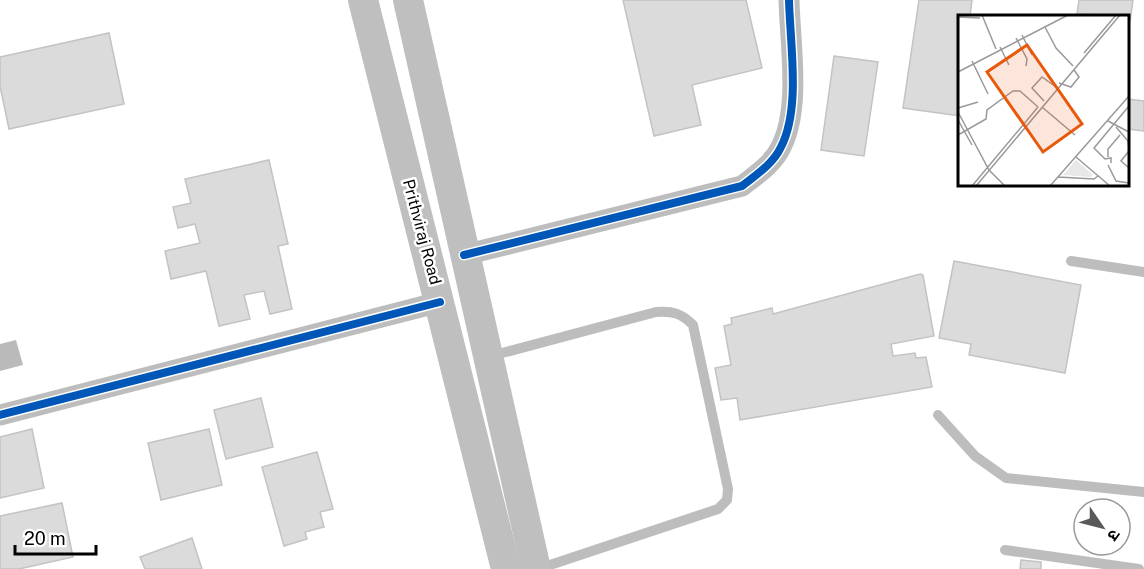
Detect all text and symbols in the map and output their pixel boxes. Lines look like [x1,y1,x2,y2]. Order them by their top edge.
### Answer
inset map [958,15,1129,186]
street label: Prithviraj Road [399,177,445,287]
north arrow [1072,497,1132,557]
scale bar [15,518,96,556]
text: उ [1103,526,1124,545]
text: 20 m [24,528,66,549]

